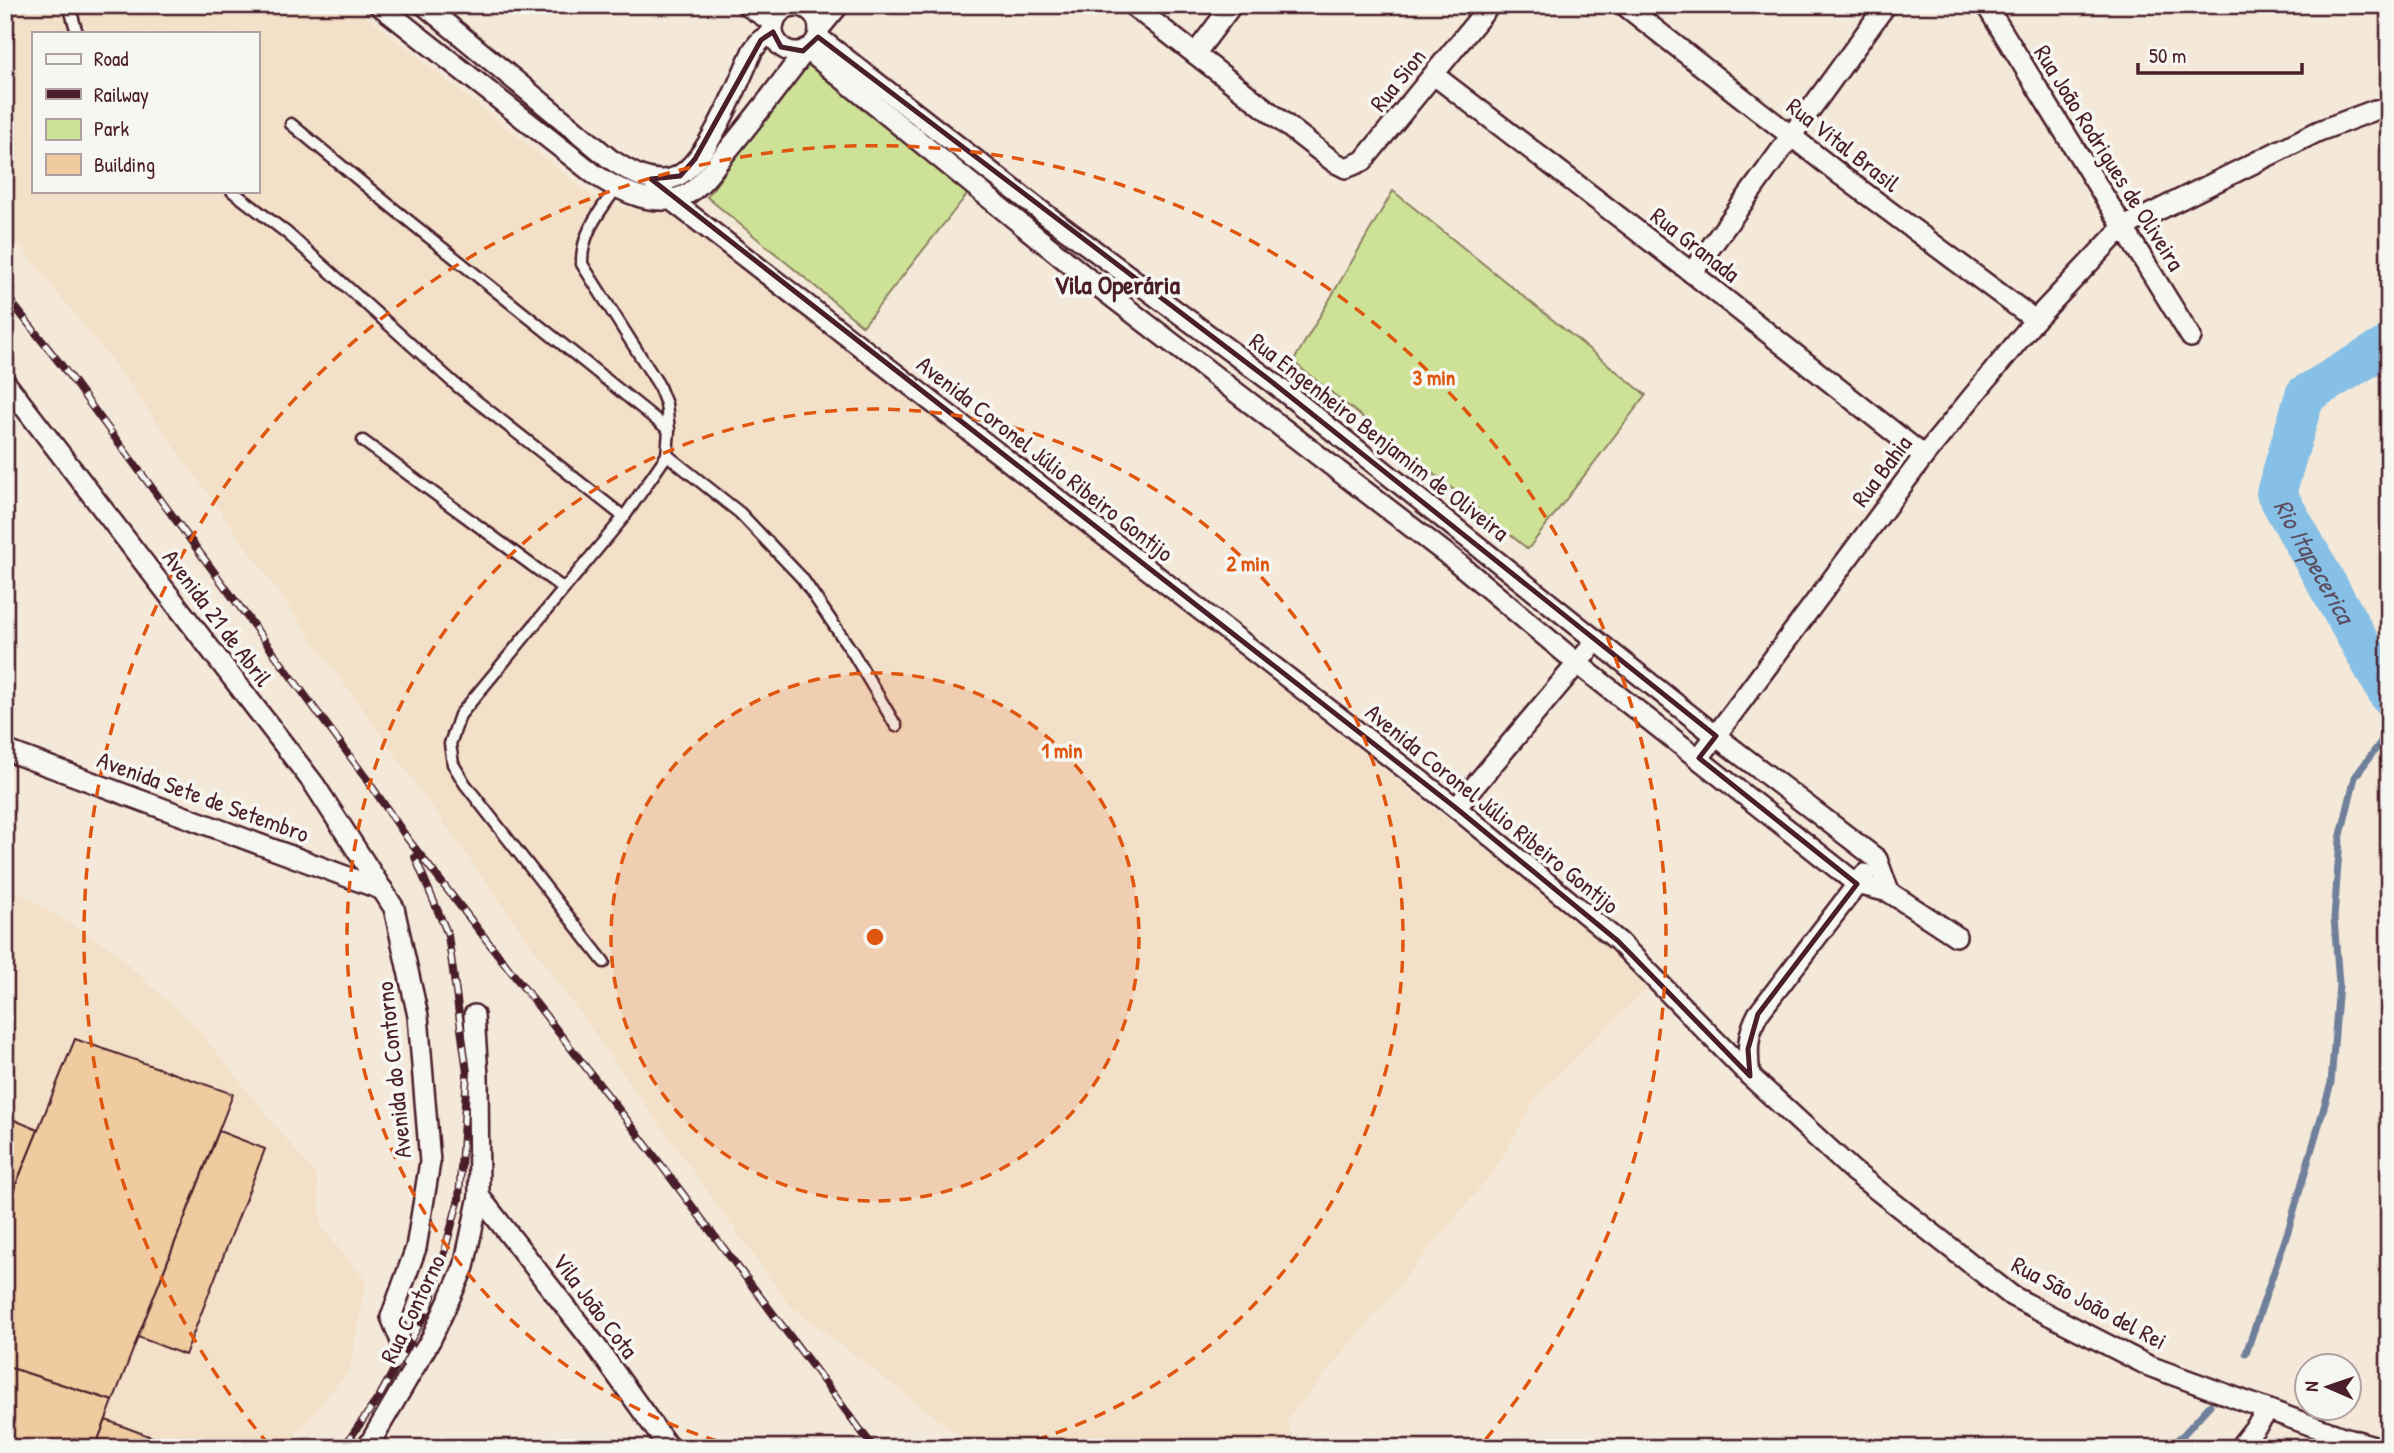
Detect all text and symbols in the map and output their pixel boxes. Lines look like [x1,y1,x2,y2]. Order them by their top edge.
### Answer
legend [32,32,259,192]
scale bar [2138,32,2303,76]
street label: Rua João Rodrigues de Oliveira [2027,39,2192,276]
street label: Rua Sion [1362,41,1432,118]
text: 50 m [2149,41,2186,70]
text: Road [94,44,128,73]
text: Railway [94,80,149,109]
street label: Rua Vital Brasil [1780,90,1907,199]
text: Park [94,114,129,143]
text: Building [94,150,155,179]
street label: Rua Granada [1645,199,1747,289]
district label: Vila Operária [1054,267,1181,303]
street label: Rua Engenheiro Benjamim de Oliveira [1243,325,1516,548]
street label: Avenida Coronel Júlio Ribeiro Gontijo [911,348,1181,569]
text: 3 min [1413,363,1455,392]
street label: Rua Bahia [1844,428,1919,513]
water label: Rio Itapecerica [2266,492,2365,632]
street label: Avenida 21 de Abril [156,542,280,693]
text: 2 min [1226,549,1270,578]
street label: Avenida Coronel Júlio Ribeiro Gontijo [1359,696,1626,921]
text: 1 min [1042,736,1082,765]
street label: Avenida Sete de Setembro [93,743,314,849]
centre of rings [863,925,887,949]
street label: Avenida do Contorno [368,980,418,1160]
street label: Vila João Cota [546,1246,646,1364]
street label: Rua São João del Rei [2007,1248,2172,1356]
street label: Rua Contorno [372,1249,452,1368]
north arrow [2292,1352,2362,1422]
text: N [2298,1381,2324,1392]

